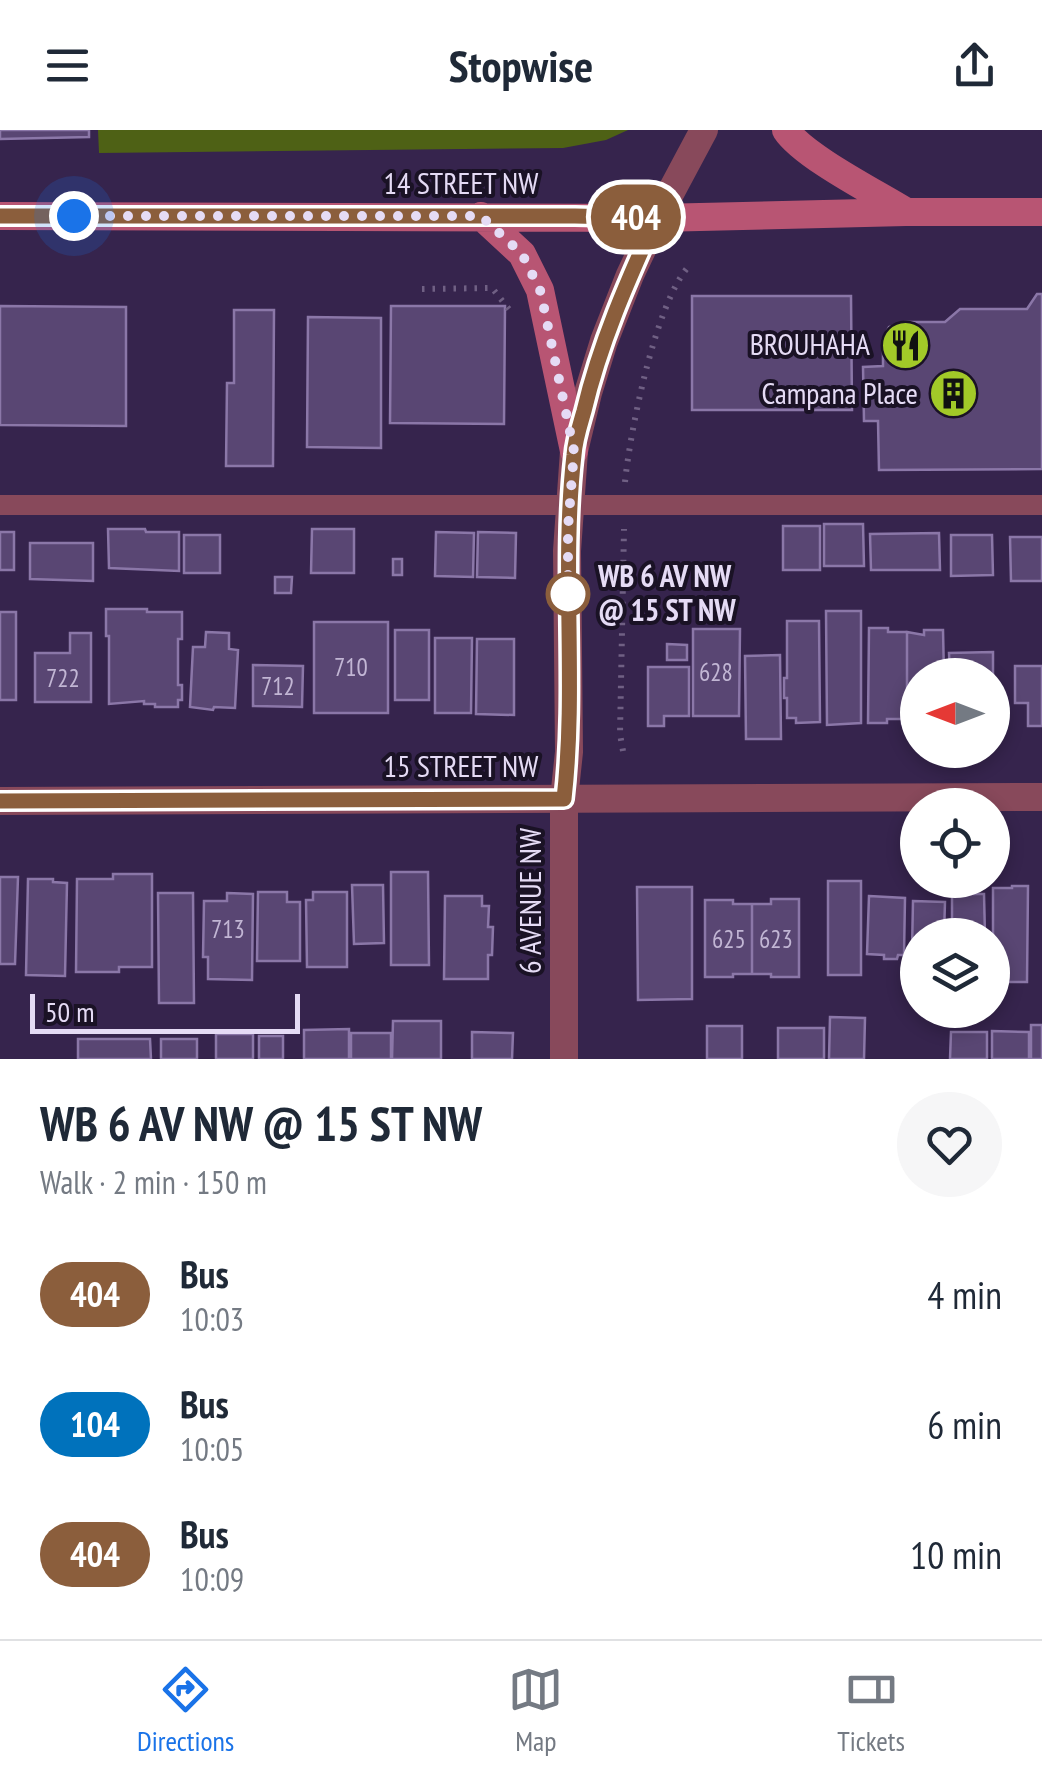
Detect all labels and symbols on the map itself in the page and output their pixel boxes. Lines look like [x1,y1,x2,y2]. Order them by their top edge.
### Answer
street label: 14 STREET NW [384,163,538,202]
line badge: 404 [578,184,694,250]
your location [49,191,99,241]
restaurant icon: BROUHAHA [879,319,931,371]
place label: BROUHAHA [750,324,871,363]
building icon: Campana Place [927,368,979,420]
place label: Campana Place [761,373,918,412]
place label: WB 6 AV NW @ 15 ST NW [597,556,736,629]
marker: WB 6 AV NW @ 15 ST NW [547,573,589,615]
house number: 710 [334,651,368,683]
house number: 628 [699,656,733,688]
north arrow [900,658,1010,768]
house number: 722 [46,662,80,694]
house number: 712 [261,670,295,702]
street label: 15 STREET NW [384,746,538,785]
street label: 6 AVENUE NW [510,828,549,974]
house number: 713 [211,913,245,945]
house number: 625 [712,923,746,955]
house number: 623 [759,923,793,955]
scale bar [30,989,300,1034]

